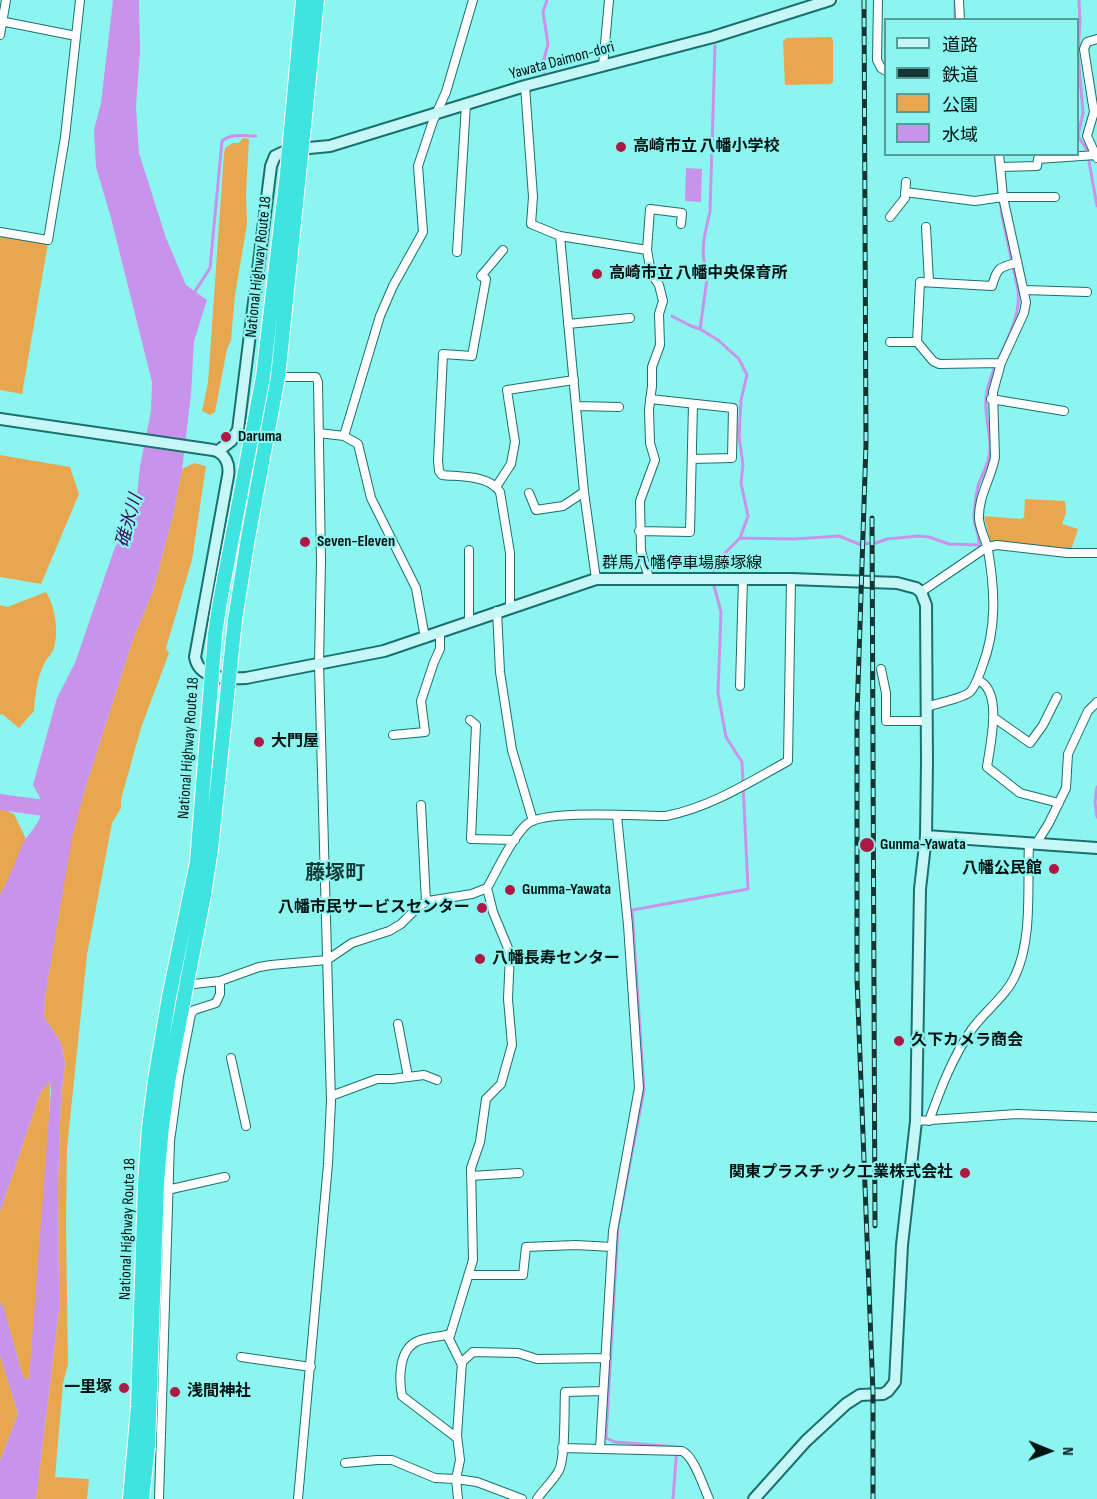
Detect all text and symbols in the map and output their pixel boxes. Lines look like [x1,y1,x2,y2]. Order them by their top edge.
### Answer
legend [884,18,1079,156]
text: 道路 [942,35,978,56]
street label: Yawata Daimon-dori [507,38,617,84]
text: 鉄道 [942,65,978,86]
text: 公園 [942,95,978,116]
text: 水域 [942,125,978,146]
place label: 高崎市立 八幡小学校 [633,137,779,157]
marker: 高崎市立 八幡小学校 [614,140,628,154]
street label: National Highway Route 18 [242,195,276,339]
place label: 高崎市立 八幡中央保育所 [609,264,787,284]
marker: 高崎市立 八幡中央保育所 [590,267,604,281]
place label: Daruma [238,427,282,447]
marker: Daruma [219,430,233,444]
water label: 碓氷川 [112,492,148,550]
place label: Seven-Eleven [317,532,395,552]
marker: Seven-Eleven [298,535,312,549]
street label: 群馬八幡停車場藤塚線 [602,554,762,574]
street label: National Highway Route 18 [174,676,204,820]
place label: 大門屋 [271,732,319,752]
marker: 大門屋 [252,735,266,749]
place label: Gunma-Yawata [880,835,966,855]
marker: Gunma-Yawata [858,836,876,854]
place label: 八幡公民館 [962,859,1042,879]
district label: 藤塚町 [305,862,365,886]
marker: 八幡公民館 [1047,862,1061,876]
place label: Gumma-Yawata [522,880,611,900]
marker: Gumma-Yawata [503,883,517,897]
place label: 八幡市民サービスセンター [278,898,470,918]
marker: 八幡市民サービスセンター [475,901,489,915]
place label: 八幡長寿センター [492,949,620,969]
marker: 八幡長寿センター [473,952,487,966]
place label: 久下カメラ商会 [911,1031,1023,1051]
marker: 久下カメラ商会 [892,1034,906,1048]
street label: National Highway Route 18 [116,1158,140,1300]
place label: 関東プラスチック工業株式会社 [729,1163,953,1183]
marker: 関東プラスチック工業株式会社 [958,1166,972,1180]
place label: 一里塚 [64,1378,112,1398]
marker: 一里塚 [117,1381,131,1395]
place label: 浅間神社 [187,1382,251,1402]
marker: 浅間神社 [168,1385,182,1399]
north arrow [1019,1421,1079,1481]
text: N [1058,1447,1077,1456]

